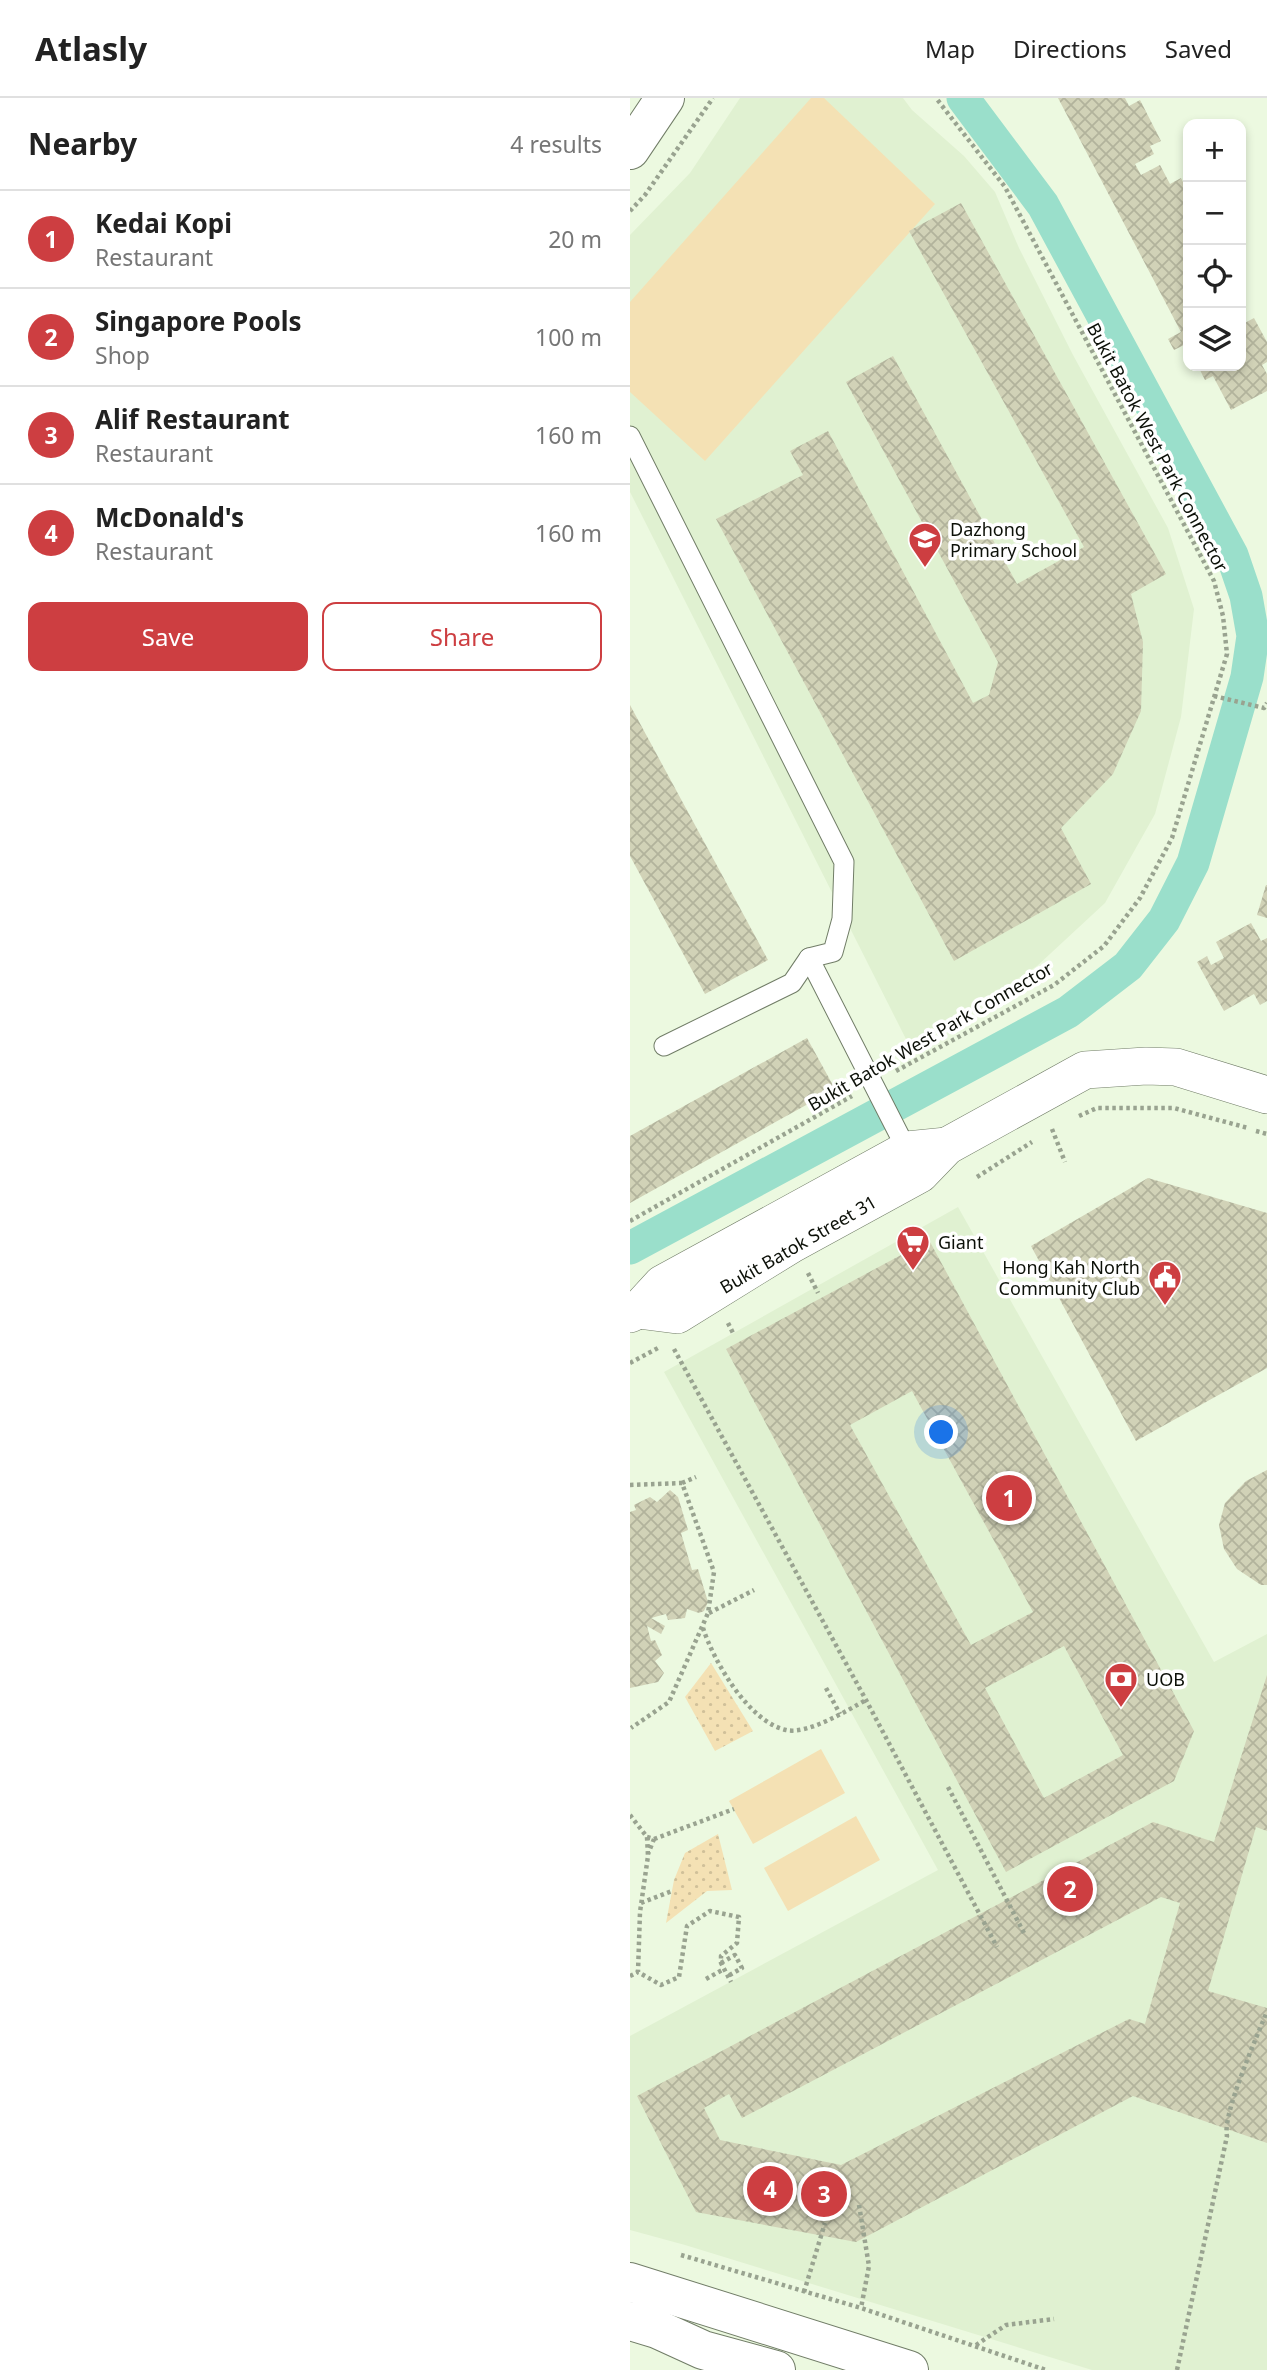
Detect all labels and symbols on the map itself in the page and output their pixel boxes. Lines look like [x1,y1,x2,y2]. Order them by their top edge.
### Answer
street label: Bukit Batok West Park Connector [1082,318,1234,576]
place label: Dazhong Primary School [950,517,1077,562]
school or university icon: Dazhong Primary School [906,520,944,569]
street label: Bukit Batok West Park Connector [803,956,1057,1116]
street label: Bukit Batok Street 31 [715,1189,881,1299]
supermarket icon: Giant [894,1223,932,1272]
place label: Giant [938,1230,984,1254]
place label: Hong Kah North Community Club [999,1255,1140,1300]
public building icon: Hong Kah North Community Club [1146,1258,1184,1307]
your location [924,1415,958,1449]
pin: 1 [986,1472,1032,1524]
bank icon: UOB [1102,1660,1140,1709]
place label: UOB [1146,1667,1185,1691]
pin: 2 [1047,1863,1093,1915]
pin: 4 [747,2163,793,2215]
pin: 3 [801,2168,847,2220]

